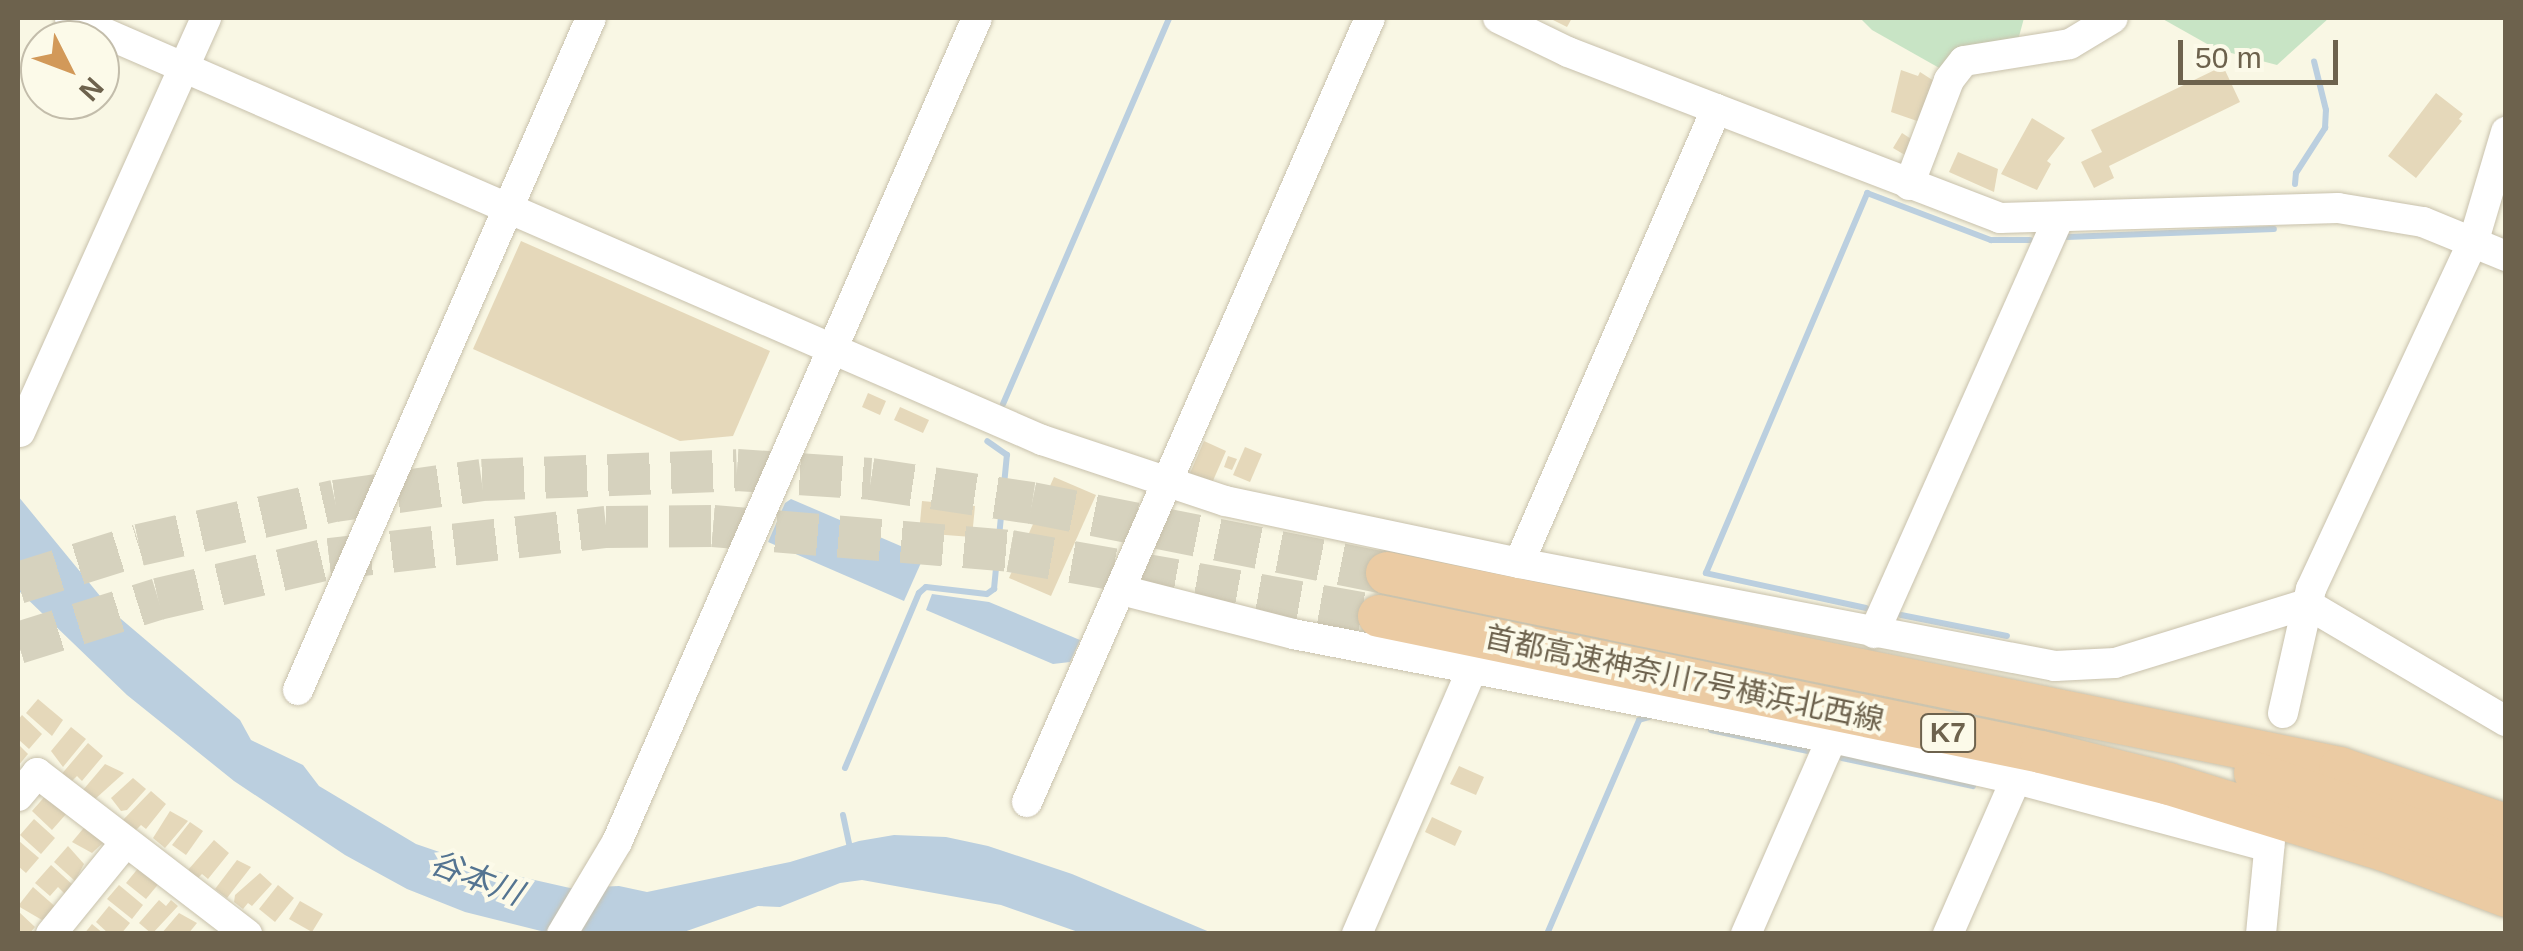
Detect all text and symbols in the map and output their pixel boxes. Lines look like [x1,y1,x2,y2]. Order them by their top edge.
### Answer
north arrow [20,20,120,120]
scale bar [2183,20,2343,82]
text: 50 m [2195,41,2262,74]
text: N [73,71,109,107]
street label: 首都高速神奈川7号横浜北西線 [1481,619,1887,739]
road number: K7 [1918,710,1978,756]
water label: 谷本川 [424,843,528,913]

